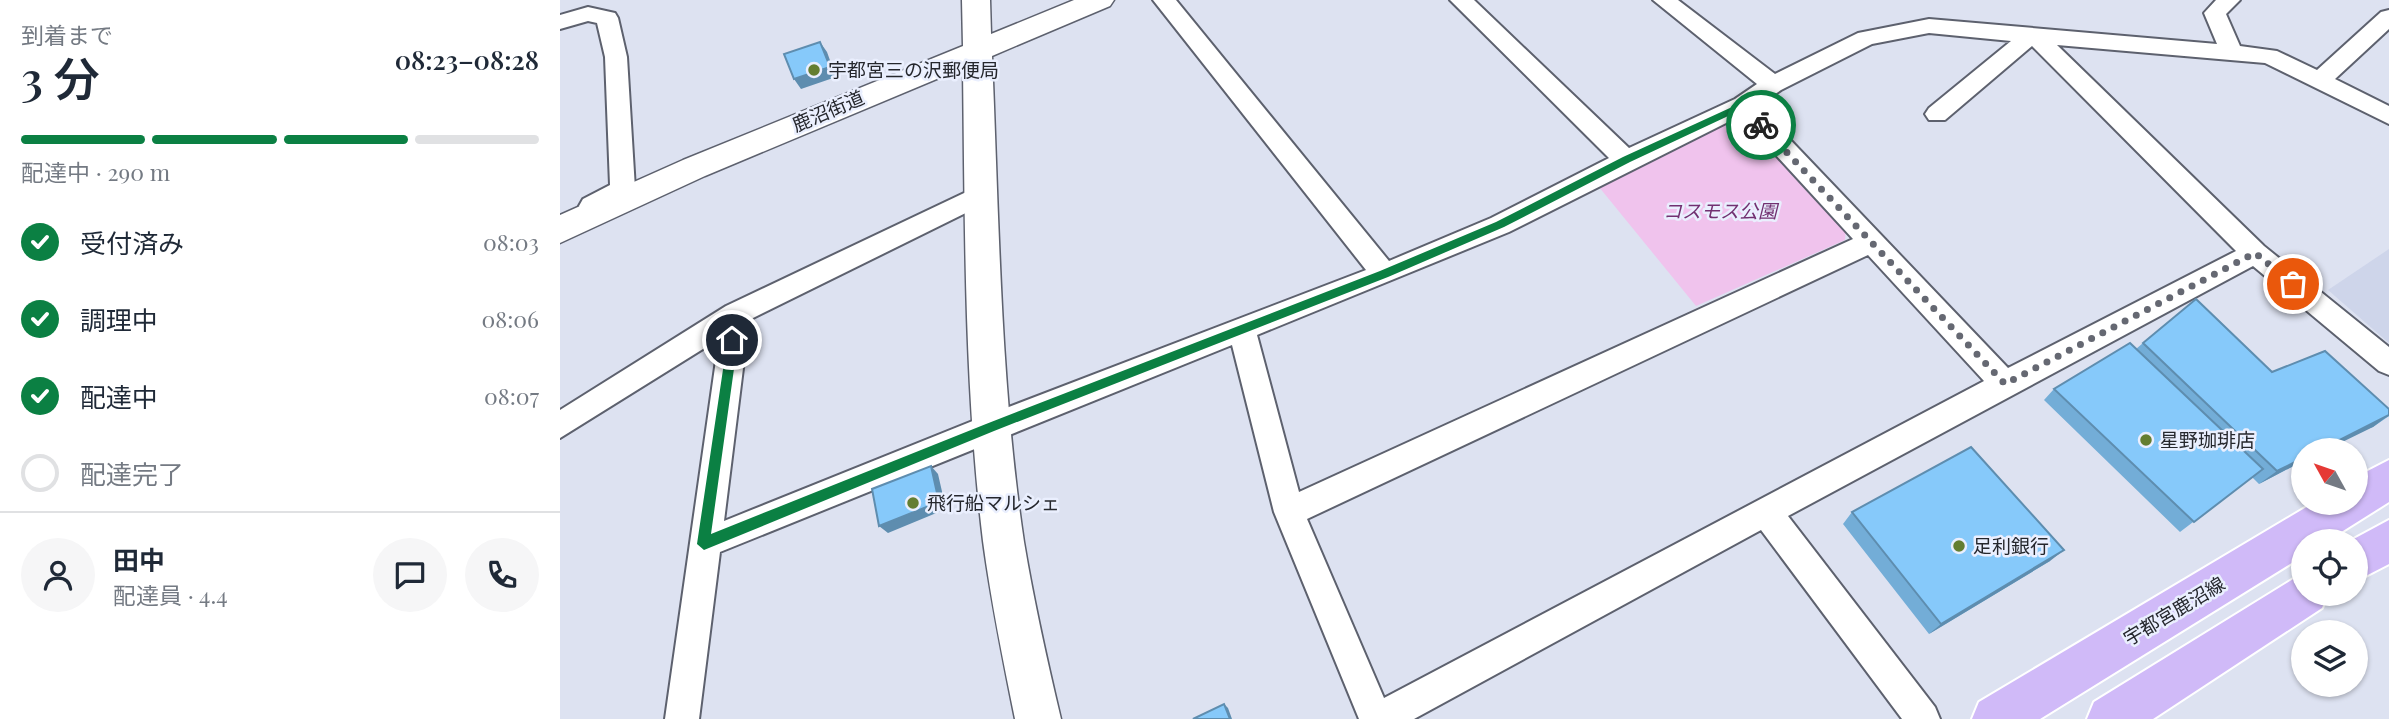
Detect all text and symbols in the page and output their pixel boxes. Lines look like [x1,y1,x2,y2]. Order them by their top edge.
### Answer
text: 到着まで [21,19,113,50]
text: 08:23–08:28 [395,42,539,77]
text: 3 分 [21,46,100,108]
place label: 宇都宮三の沢郵便局 [828,56,999,82]
marker: 宇都宮三の沢郵便局 [806,62,822,78]
street label: 鹿沼街道 [788,83,868,137]
courier [1726,90,1796,160]
icon: bike [1742,106,1780,144]
text: 配達中 · 290 m [21,156,170,187]
park label: コスモス公園 [1663,197,1780,223]
icon: check [21,223,59,261]
text: 受付済み [80,225,184,260]
text: 08:03 [483,226,539,257]
pin [2263,254,2323,314]
icon: bag [2274,265,2312,303]
icon: check [21,300,59,338]
text: 調理中 [80,302,158,337]
text: 08:06 [481,303,539,334]
pin [702,310,762,370]
icon: home [713,321,751,359]
icon: check [21,377,59,415]
text: 配達中 [80,379,158,414]
text: 08:07 [484,380,539,411]
place label: 星野珈琲店 [2160,426,2255,452]
marker: 星野珈琲店 [2138,432,2154,448]
north arrow [2291,438,2368,514]
map controls [2291,438,2368,697]
text: 配達完了 [80,456,184,491]
place label: 飛行船マルシェ [927,489,1060,515]
marker: 飛行船マルシェ [905,495,921,511]
button: locate [2291,529,2368,606]
place label: 足利銀行 [1973,532,2049,558]
button: person [21,538,95,612]
button: chat [373,538,447,612]
button: phone [465,538,539,612]
marker: 足利銀行 [1951,538,1967,554]
text: 田中 [113,542,165,577]
street label: 宇都宮鹿沼線 [2118,570,2229,651]
text: 配達員 · 4.4 [113,579,228,610]
button: layers [2291,620,2368,697]

